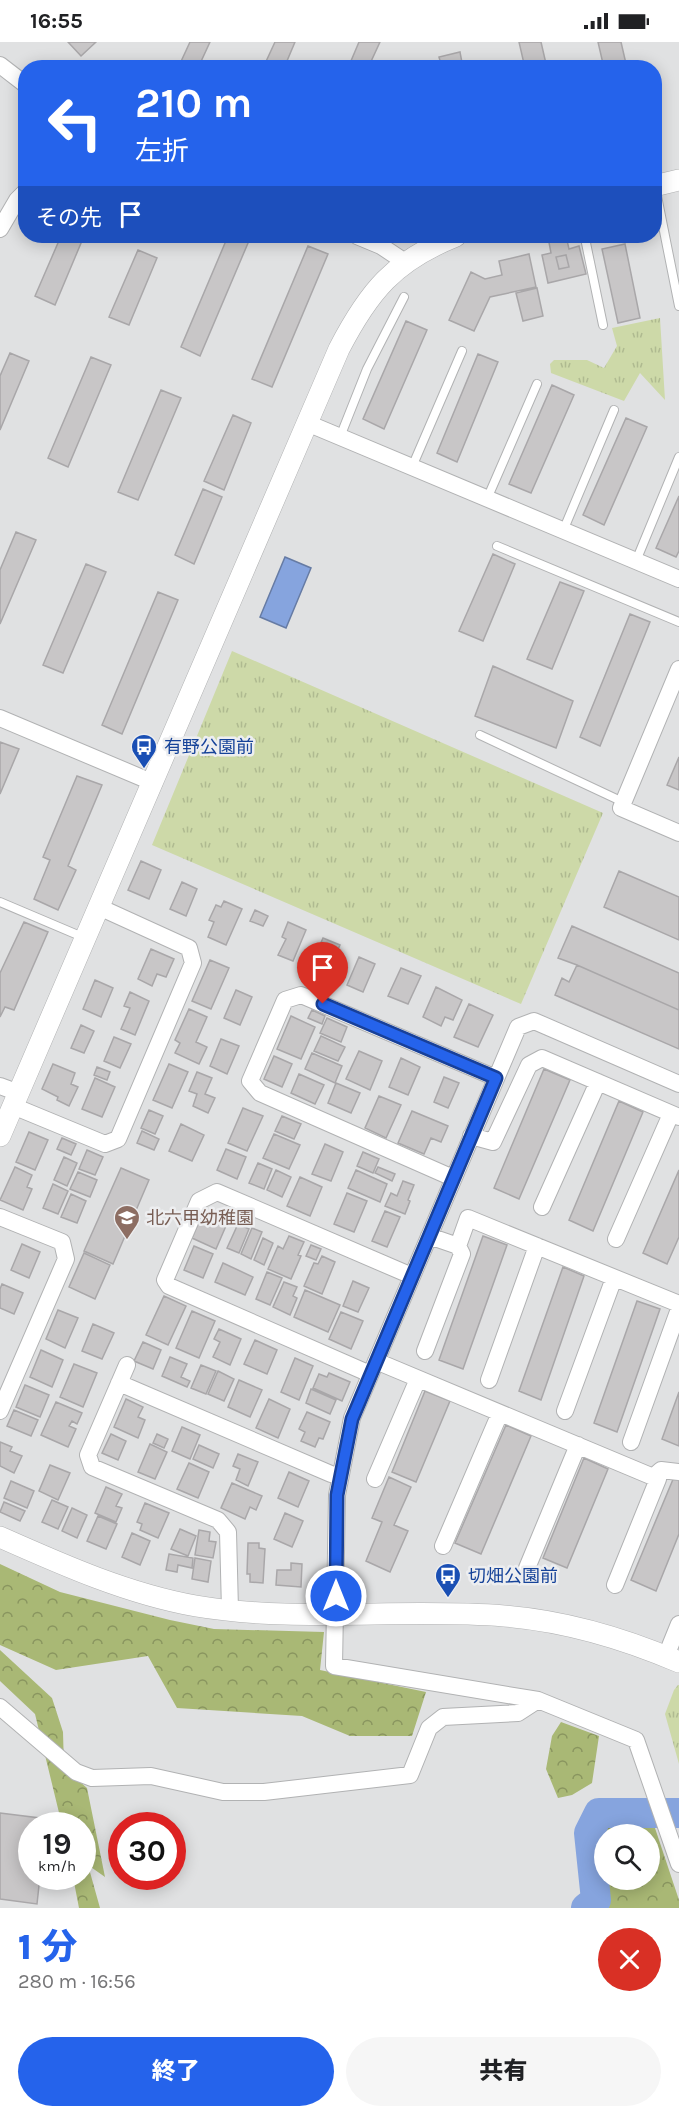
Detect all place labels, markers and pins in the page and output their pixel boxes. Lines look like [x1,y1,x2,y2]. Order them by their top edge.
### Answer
bus stop icon: 有野公園前 [129,732,159,770]
place label: 有野公園前 [164,736,254,758]
pin [297,942,348,1004]
school or university icon: 北六甲幼稚園 [112,1203,142,1241]
place label: 北六甲幼稚園 [146,1207,254,1229]
bus stop icon: 切畑公園前 [433,1561,463,1599]
place label: 切畑公園前 [468,1565,558,1587]

